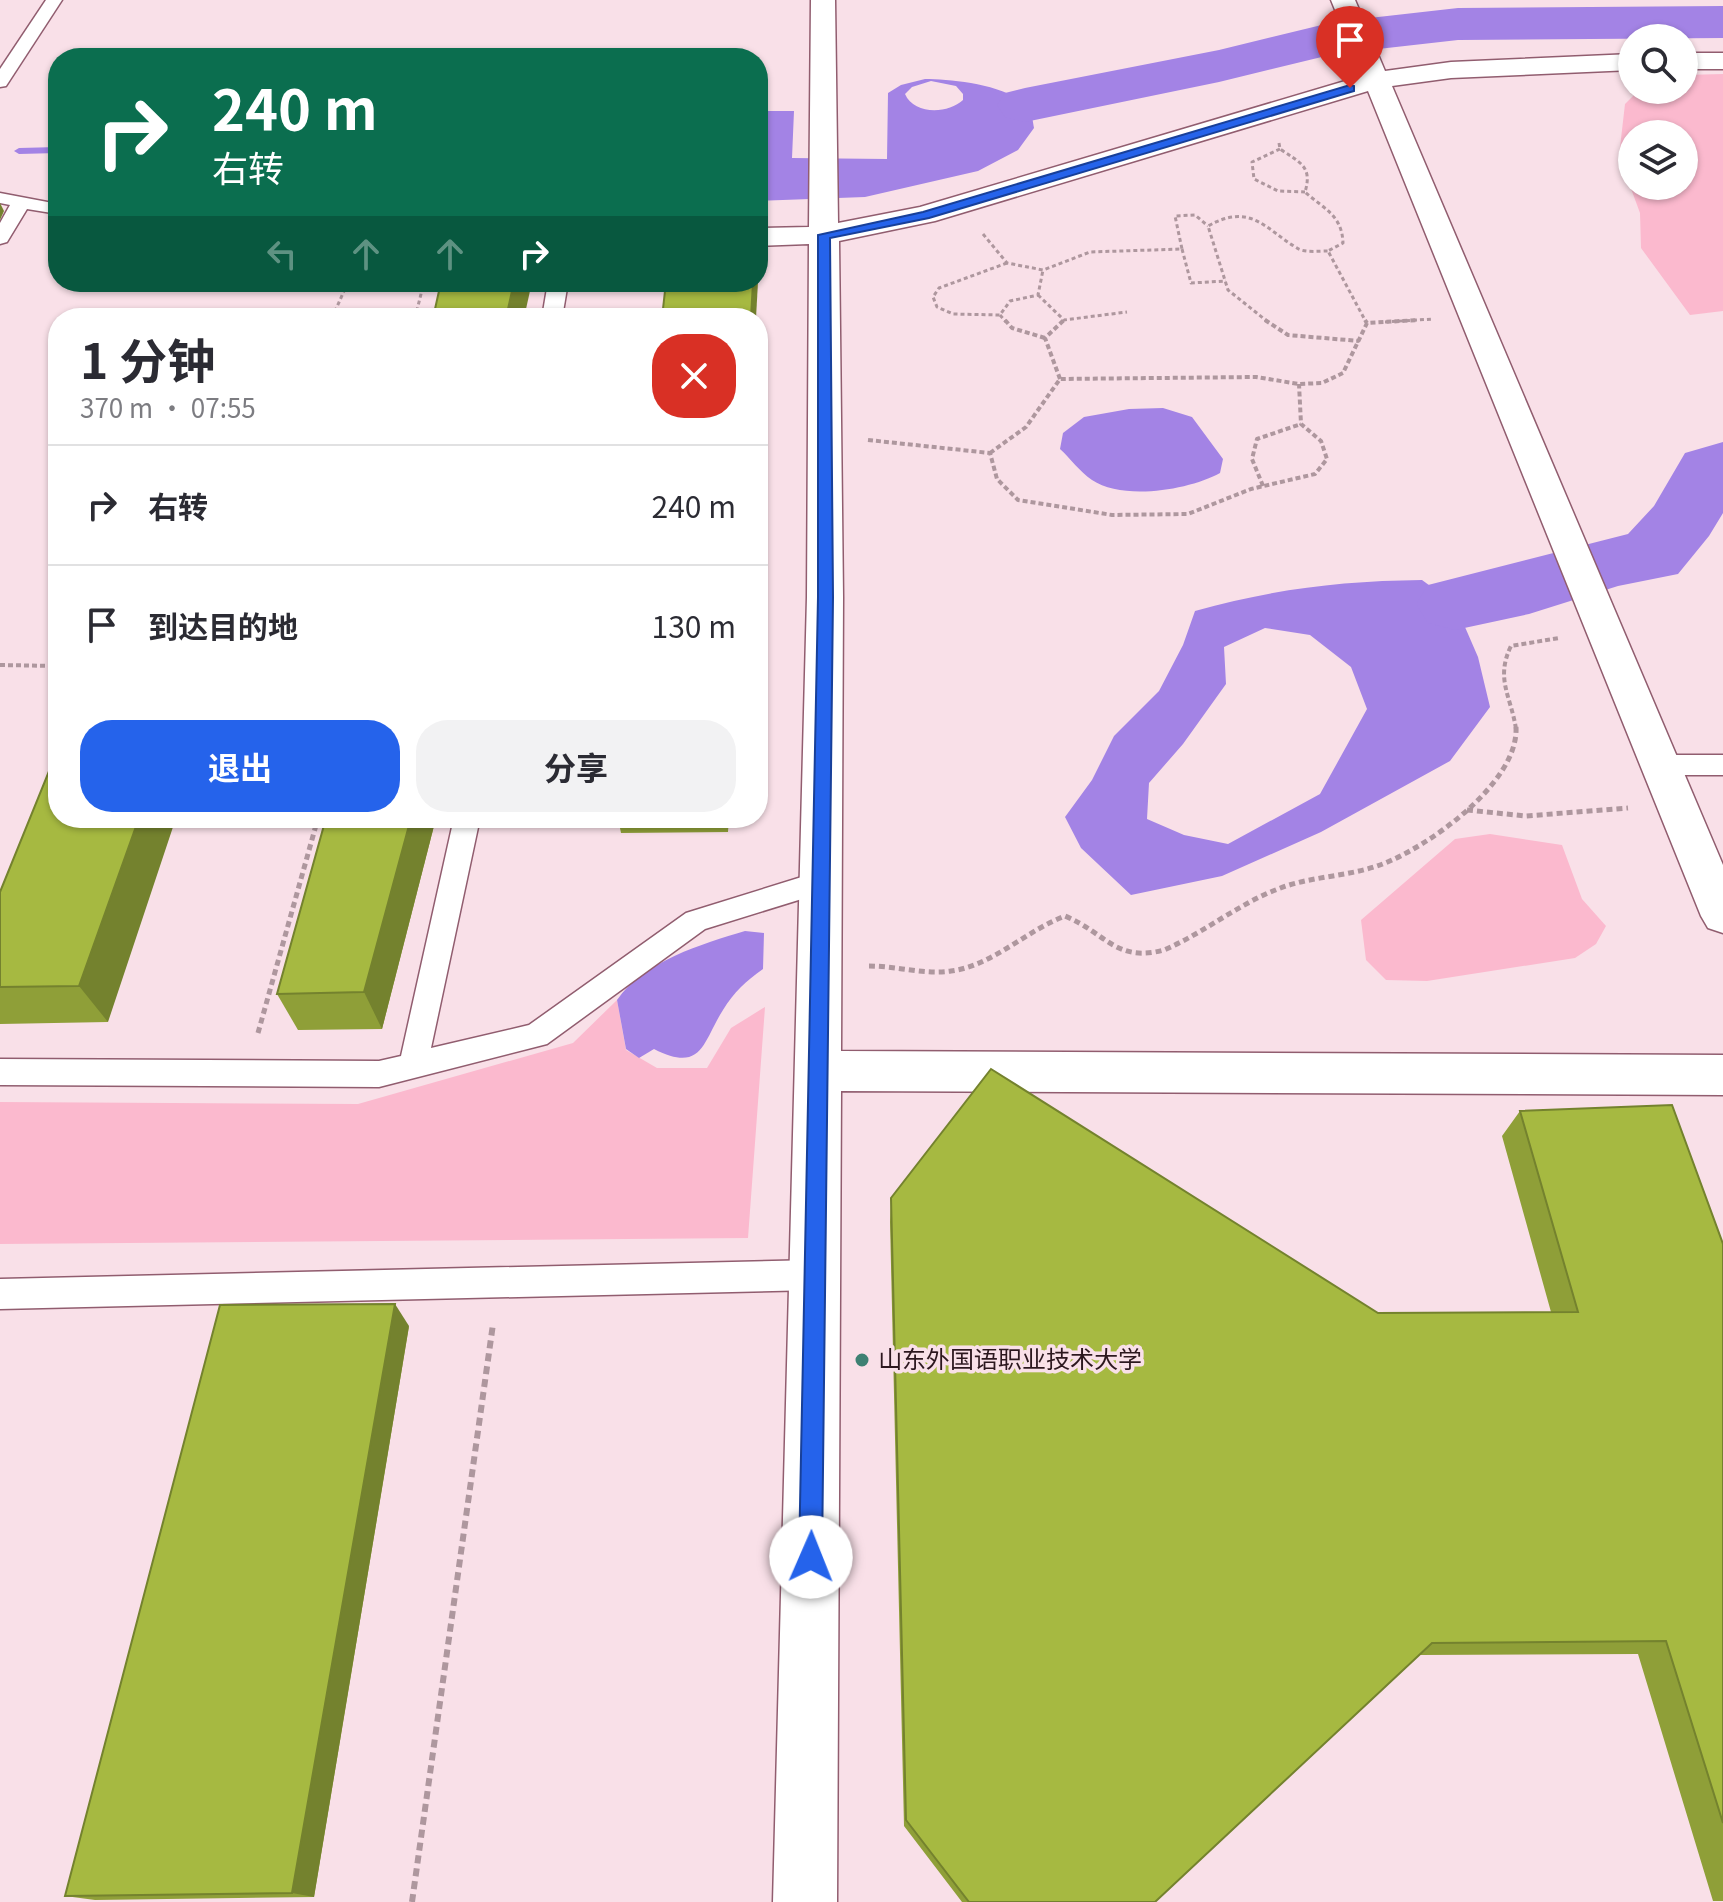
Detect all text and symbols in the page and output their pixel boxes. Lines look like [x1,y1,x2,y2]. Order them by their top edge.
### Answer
pin [1316,6,1384,88]
icon: arrive [1328,18,1372,62]
map controls [1618,24,1698,200]
button: search [1618,24,1698,104]
text: 240 m [212,65,378,146]
icon: right [80,80,184,184]
button: layers [1618,120,1698,200]
text: 右转 [212,140,284,192]
icon: left [260,232,304,276]
icon: ahead [344,232,388,276]
icon: ahead [428,232,472,276]
icon: right [512,232,556,276]
text: 1 分钟 [80,323,215,393]
button: close [652,334,736,418]
text: 370 m · 07:55 [80,388,256,425]
icon: right [80,483,124,527]
text: 右转 [148,483,208,527]
text: 240 m [652,483,736,527]
icon: arrive [80,603,124,647]
text: 到达目的地 [148,603,298,647]
text: 130 m [652,603,736,647]
button: 退出 [80,720,400,812]
button: 分享 [416,720,736,812]
place label: 山东外国语职业技术大学 [878,1340,1142,1375]
marker: 山东外国语职业技术大学 [853,1351,871,1369]
position arrow [769,1515,853,1599]

